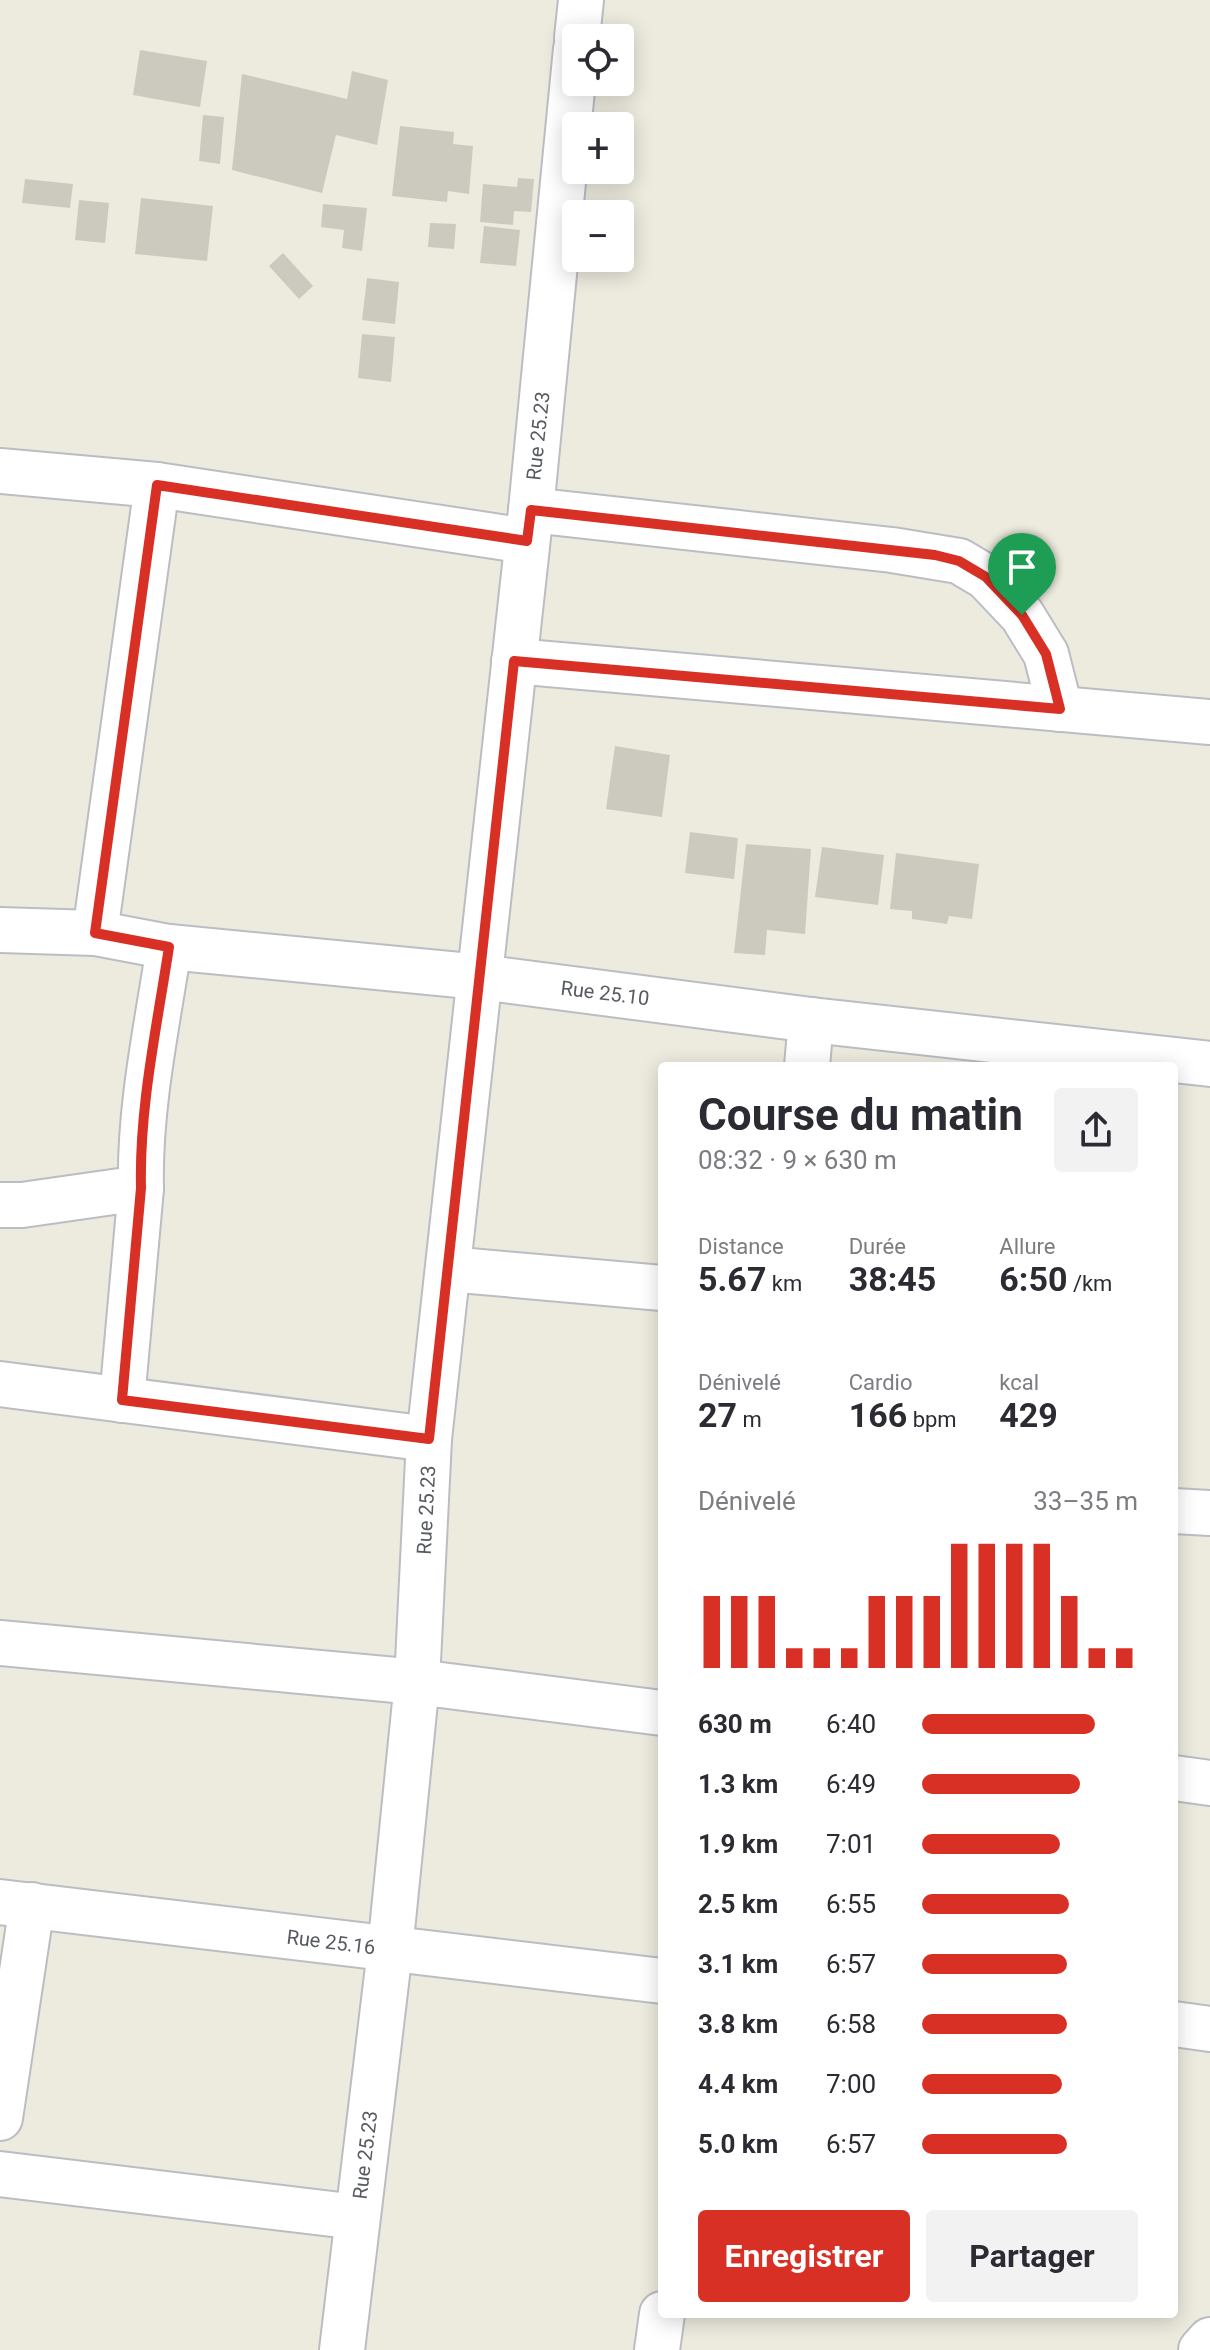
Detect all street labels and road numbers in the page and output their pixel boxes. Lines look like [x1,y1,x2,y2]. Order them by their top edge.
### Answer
street label: Rue 25.23 [521,390,555,482]
street label: Rue 25.10 [559,976,651,1010]
street label: Rue 25.23 [412,1465,440,1555]
street label: Rue 25.16 [285,1925,377,1959]
street label: Rue 25.23 [348,2109,382,2201]

